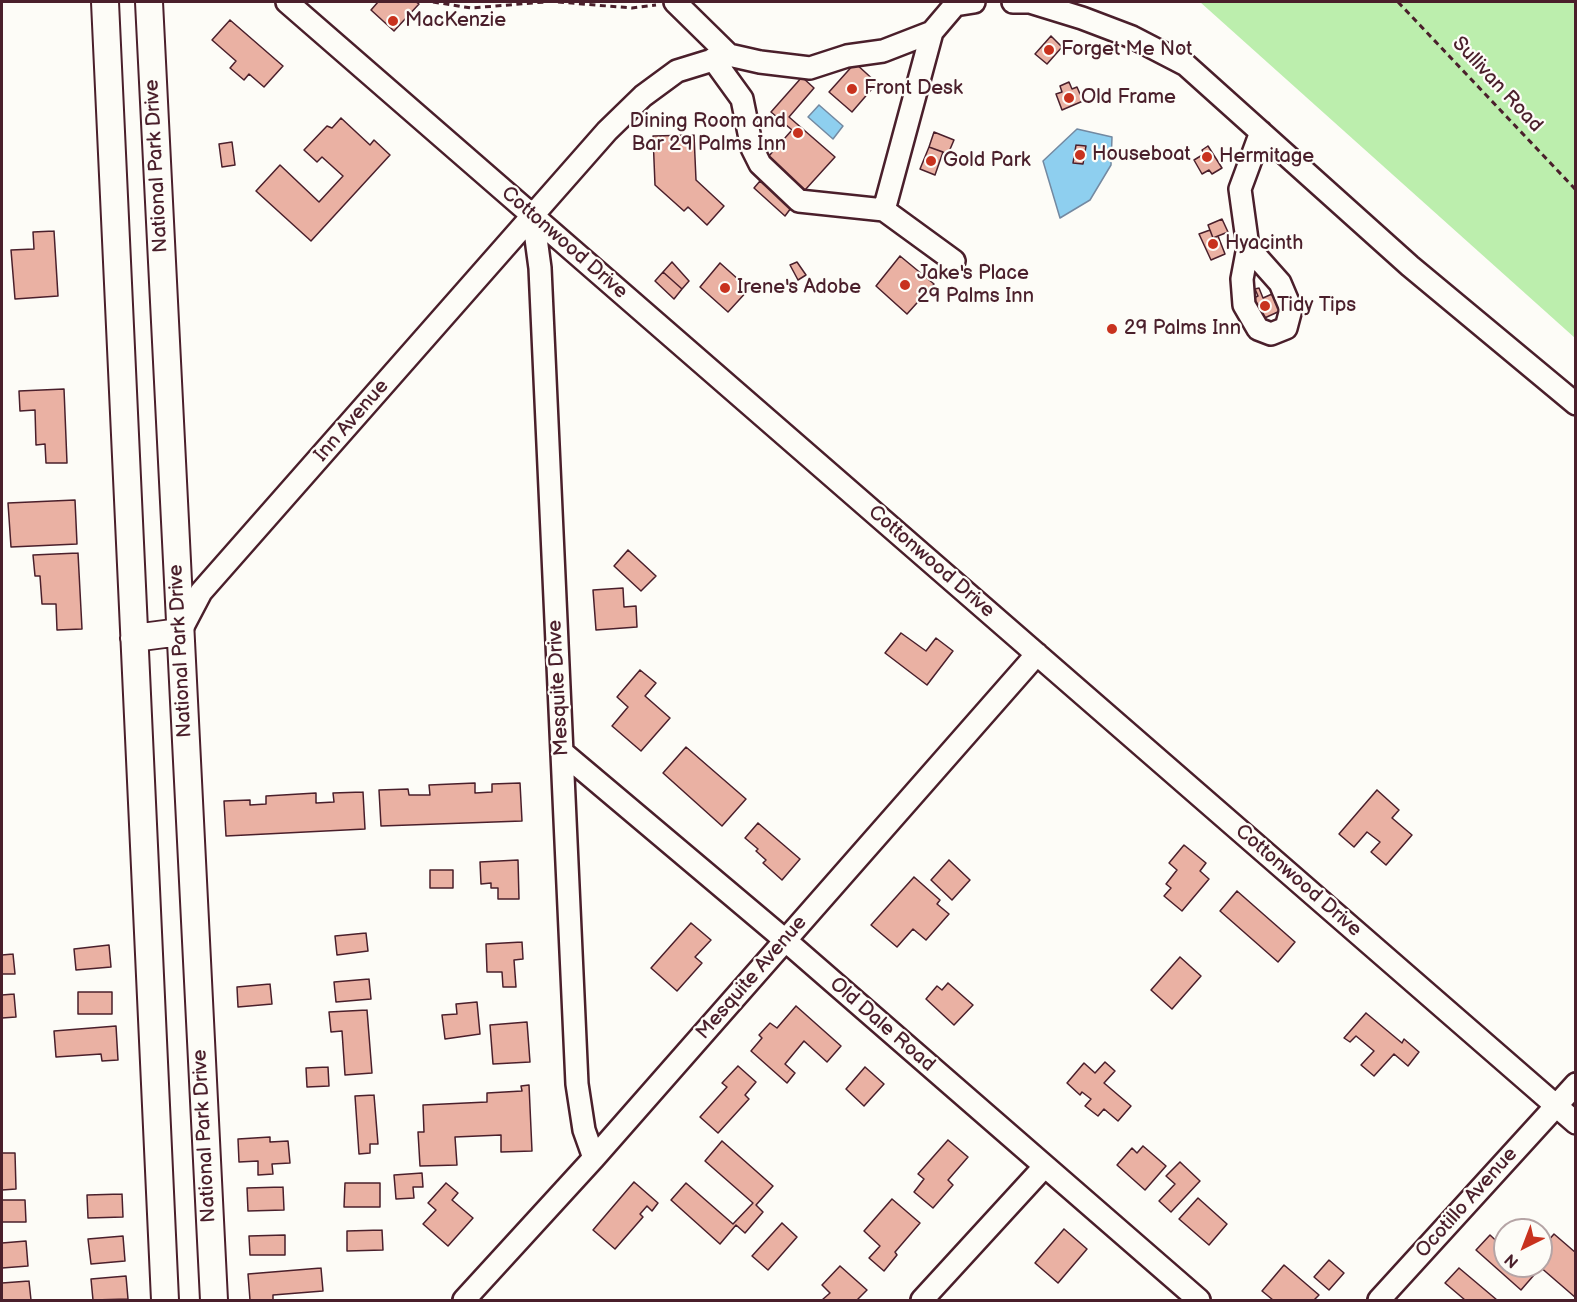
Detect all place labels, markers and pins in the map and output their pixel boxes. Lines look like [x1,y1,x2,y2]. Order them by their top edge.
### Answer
place label: MacKenzie [405,9,506,33]
marker: MacKenzie [386,14,400,28]
place label: Forget Me Not [1061,38,1192,62]
marker: Forget Me Not [1042,43,1056,57]
place label: Front Desk [864,77,963,101]
marker: Front Desk [845,82,859,96]
place label: Old Frame [1081,86,1176,110]
marker: Old Frame [1062,91,1076,105]
place label: Dining Room and Bar 29 Palms Inn [630,110,786,157]
marker: Dining Room and Bar 29 Palms Inn [791,126,805,140]
place label: Houseboat [1092,143,1191,167]
place label: Hermitage [1219,145,1314,169]
marker: Houseboat [1073,148,1087,162]
place label: Gold Park [943,149,1031,173]
marker: Hermitage [1200,150,1214,164]
marker: Gold Park [924,154,938,168]
place label: Hyacinth [1225,232,1303,256]
marker: Hyacinth [1206,237,1220,251]
place label: Jake's Place 29 Palms Inn [917,262,1034,309]
place label: Irene's Adobe [737,276,861,300]
marker: Jake's Place 29 Palms Inn [898,278,912,292]
marker: Irene's Adobe [718,281,732,295]
place label: Tidy Tips [1277,294,1356,318]
marker: Tidy Tips [1258,299,1272,313]
place label: 29 Palms Inn [1124,317,1241,341]
marker: 29 Palms Inn [1105,322,1119,336]

